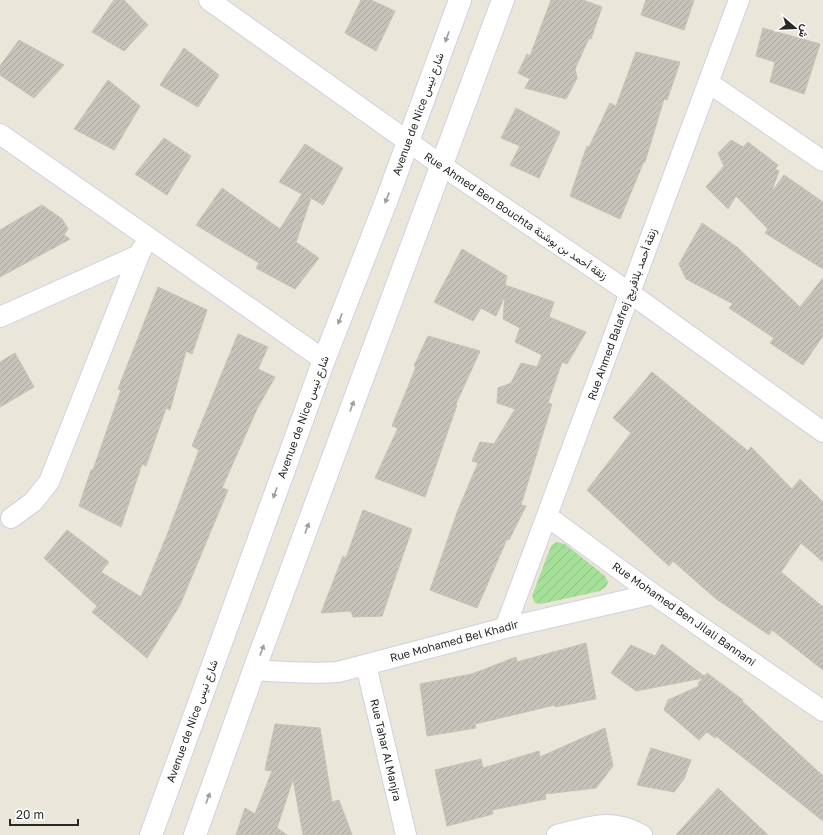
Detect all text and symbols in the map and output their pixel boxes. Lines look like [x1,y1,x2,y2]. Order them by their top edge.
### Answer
north arrow [775,8,815,48]
text: ش [796,23,813,40]
one-way arrow [444,31,450,43]
street label: Avenue de Nice شارع نيس [389,50,448,178]
street label: Rue Ahmed Ben Bouchta زنقة أحمد بن بوشتة [422,149,611,283]
one-way arrow [384,192,390,204]
street label: Rue Ahmed Balafrej زنقة أحمد بلافريج [584,226,661,402]
one-way arrow [337,314,343,325]
street label: Avenue de Nice شارع نيس [274,353,333,481]
one-way arrow [349,399,355,411]
one-way arrow [272,488,278,500]
one-way arrow [304,521,310,533]
street label: Rue Mohamed Ben Jilali Bannani [610,559,759,668]
street label: Rue Mohamed Bel Khadir [388,617,520,664]
one-way arrow [259,643,265,655]
street label: Avenue de Nice شارع نيس [163,657,222,785]
street label: Rue Tahar Al Manjra [368,698,405,802]
one-way arrow [206,792,212,804]
scale bar [10,801,78,827]
text: 20 m [16,807,44,822]

